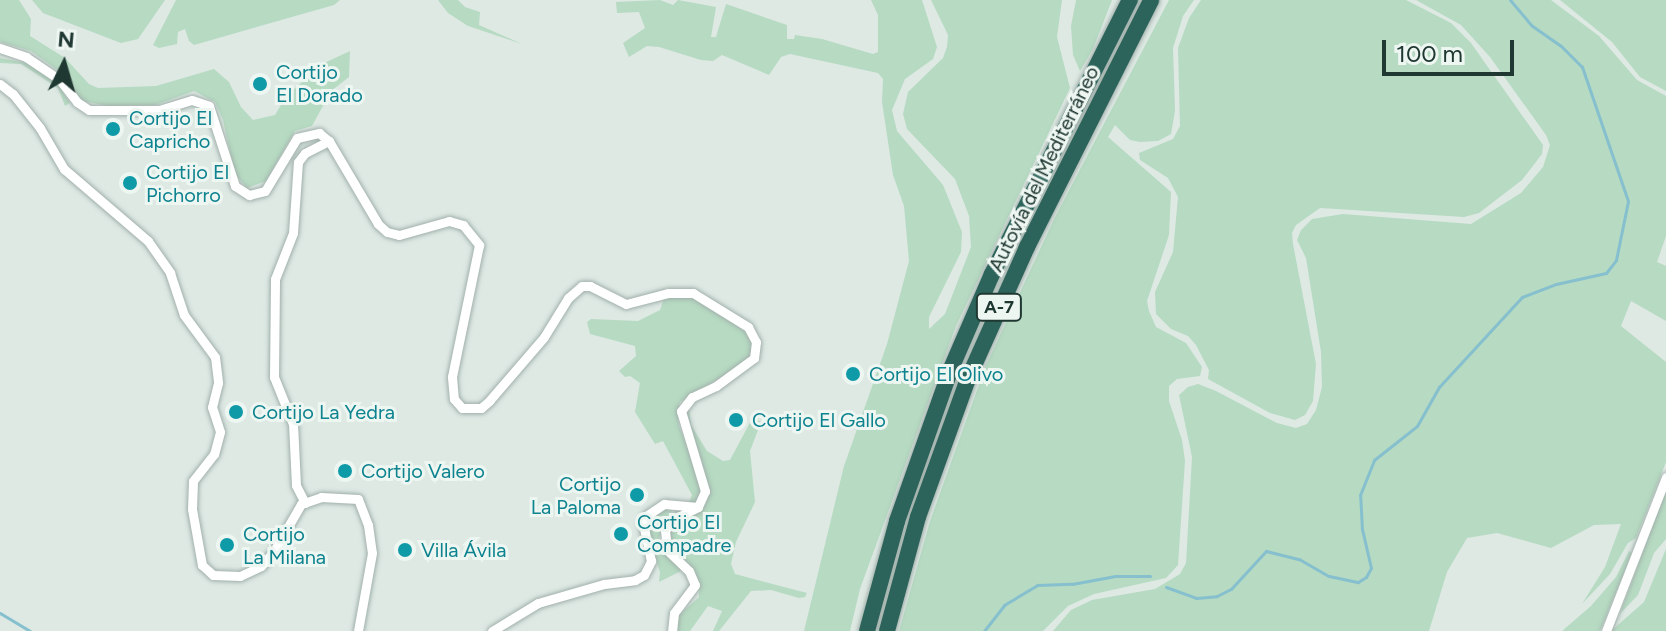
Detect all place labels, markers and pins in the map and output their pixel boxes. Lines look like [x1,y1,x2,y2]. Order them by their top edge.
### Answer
place label: Cortijo El Dorado [276,60,363,107]
marker: Cortijo El Dorado [251,75,269,93]
place label: Cortijo El Capricho [129,106,212,153]
marker: Cortijo El Capricho [104,120,122,138]
place label: Cortijo El Pichorro [146,160,229,207]
marker: Cortijo El Pichorro [121,174,139,192]
place label: Cortijo El Olivo [869,362,1003,386]
marker: Cortijo El Olivo [844,365,862,383]
place label: Cortijo La Yedra [252,400,395,424]
marker: Cortijo La Yedra [227,403,245,421]
place label: Cortijo El Gallo [752,408,886,432]
marker: Cortijo El Gallo [727,411,745,429]
place label: Cortijo Valero [361,459,485,483]
marker: Cortijo Valero [336,462,354,480]
place label: Cortijo La Paloma [531,472,621,519]
marker: Cortijo La Paloma [628,486,646,504]
place label: Cortijo El Compadre [637,510,731,557]
place label: Cortijo La Milana [243,522,326,569]
marker: Cortijo El Compadre [612,525,630,543]
marker: Cortijo La Milana [218,536,236,554]
place label: Villa Ávila [421,538,506,562]
marker: Villa Ávila [396,541,414,559]

